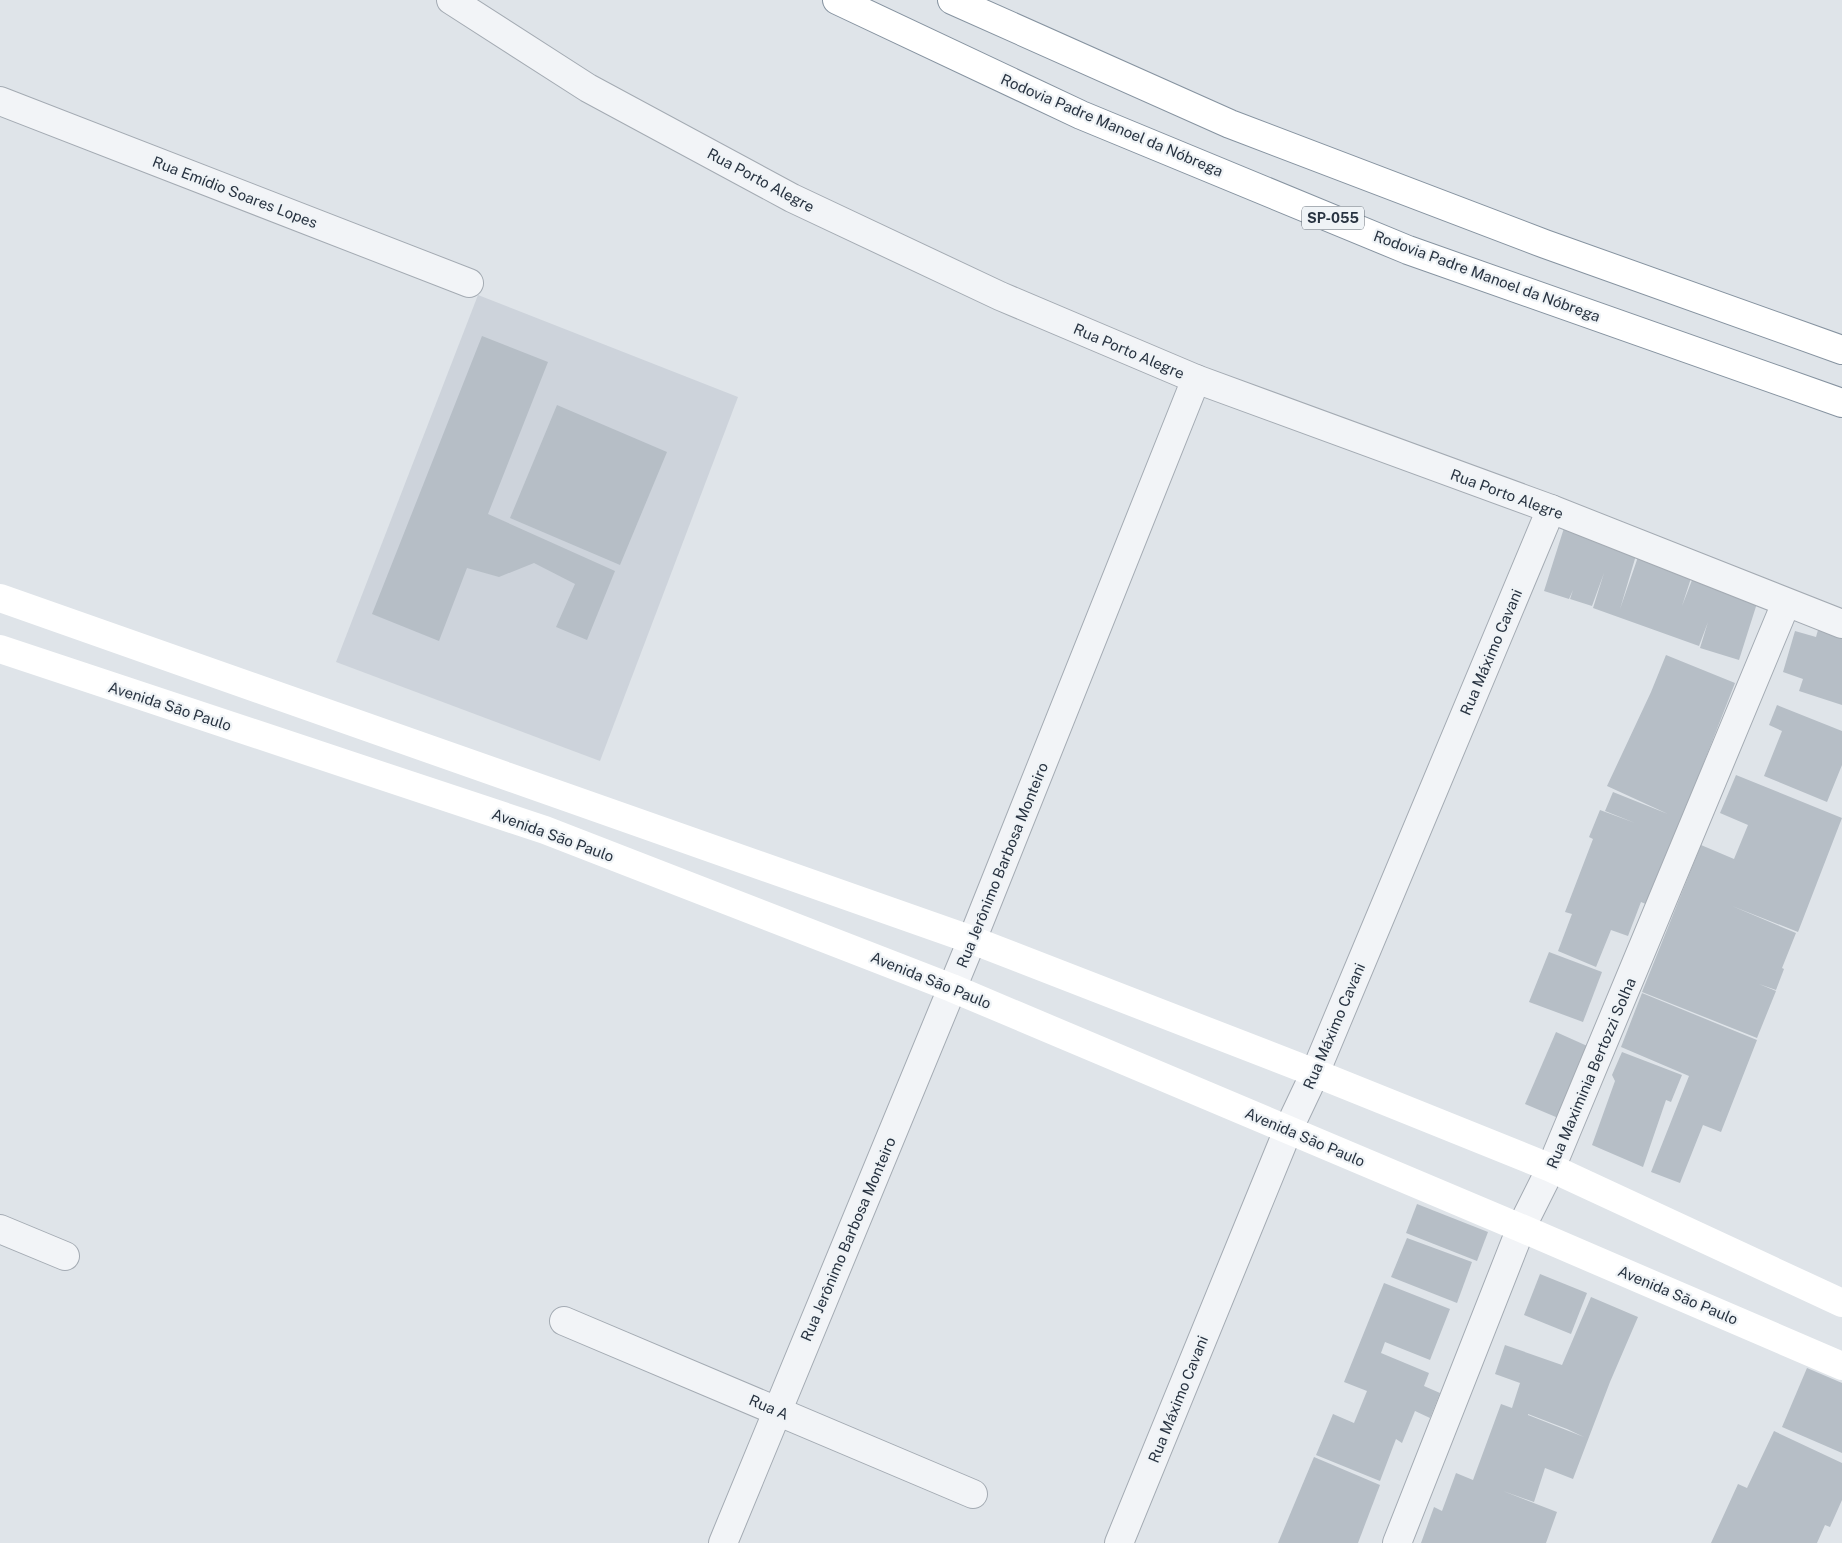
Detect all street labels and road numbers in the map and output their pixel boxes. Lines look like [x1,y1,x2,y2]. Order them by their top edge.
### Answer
street label: Rodovia Padre Manoel da Nóbrega [998,70,1226,180]
street label: Rua Porto Alegre [705,145,817,215]
street label: Rua Emídio Soares Lopes [150,153,320,231]
road number: SP-055 [1302,207,1364,230]
street label: Rodovia Padre Manoel da Nóbrega [1371,227,1603,325]
street label: Rua Porto Alegre [1071,320,1187,382]
street label: Rua Porto Alegre [1448,466,1566,522]
street label: Rua Máximo Cavani [1457,586,1525,718]
street label: Avenida São Paulo [106,678,234,734]
street label: Rua Jerônimo Barbosa Monteiro [953,760,1051,970]
street label: Avenida São Paulo [490,805,616,865]
street label: Avenida São Paulo [868,948,994,1012]
street label: Rua Máximo Cavani [1300,960,1368,1092]
street label: Rua Maximinia Bertozzi Solha [1543,975,1639,1171]
street label: Avenida São Paulo [1243,1104,1367,1170]
street label: Rua Jerônimo Barbosa Monteiro [797,1134,899,1344]
street label: Avenida São Paulo [1616,1262,1740,1328]
street label: Rua Máximo Cavani [1145,1333,1211,1465]
street label: Rua A [747,1391,792,1423]

